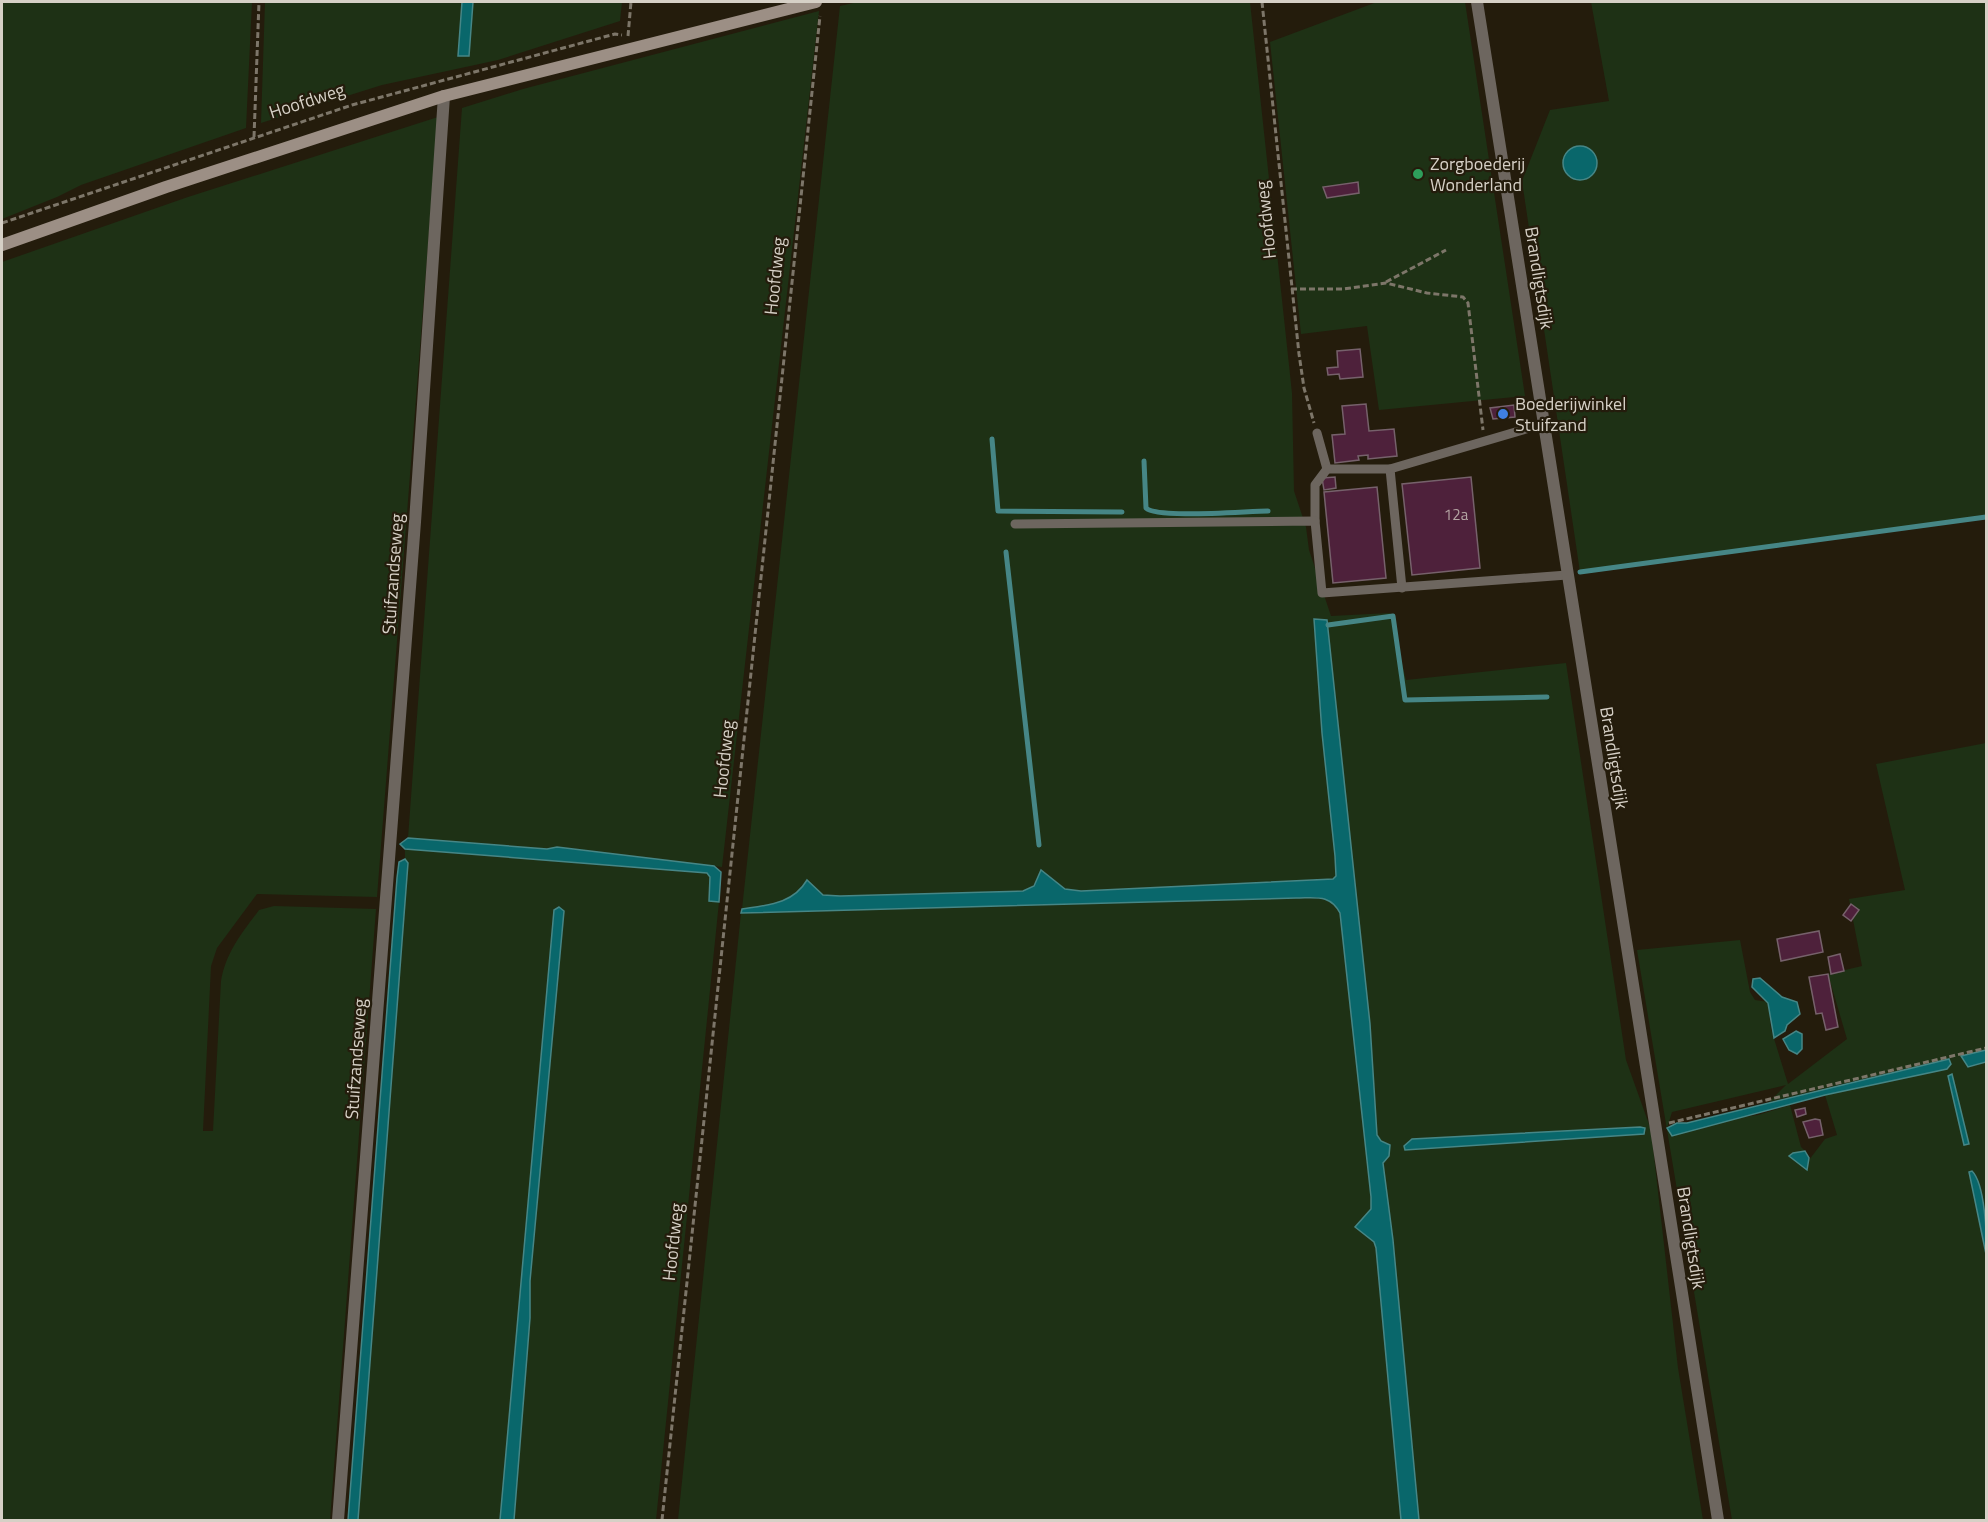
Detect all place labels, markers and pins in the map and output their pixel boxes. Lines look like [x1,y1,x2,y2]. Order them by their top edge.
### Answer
place label: Zorgboederij Wonderland [1430,150,1525,198]
marker: Zorgboederij Wonderland [1411,167,1425,181]
place label: Boederijwinkel Stuifzand [1515,390,1626,438]
marker: Boederijwinkel Stuifzand [1496,407,1510,421]

